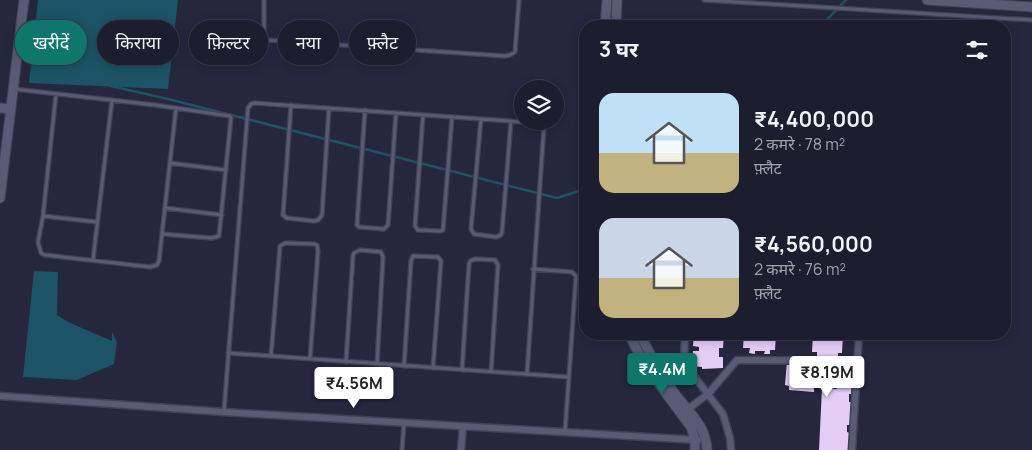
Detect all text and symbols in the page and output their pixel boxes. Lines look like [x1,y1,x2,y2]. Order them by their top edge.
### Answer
chip: खरीदें [15,20,87,65]
chip: किराया [97,20,179,65]
chip: फ़िल्टर [189,20,268,65]
chip: नया [278,20,339,65]
chip: फ़्लैट [349,20,416,65]
text: 3 घर [599,35,638,63]
icon: filters [963,36,991,64]
map controls [514,80,564,130]
button: layers [514,80,564,130]
text: ₹4,400,000 [754,105,874,133]
icon: home [639,113,699,173]
text: 2 कमरे · 78 m² [754,133,845,155]
text: फ़्लैट [754,157,782,179]
text: ₹4,560,000 [754,230,873,258]
icon: home [639,238,699,298]
text: 2 कमरे · 76 m² [754,258,846,280]
text: फ़्लैट [754,282,782,304]
pin: ₹4.4M [627,352,697,395]
pin: ₹8.19M [786,356,868,398]
text: ₹4.4M [638,358,686,380]
text: ₹8.19M [800,361,854,383]
pin: ₹4.56M [313,366,395,409]
text: ₹4.56M [325,372,383,394]

